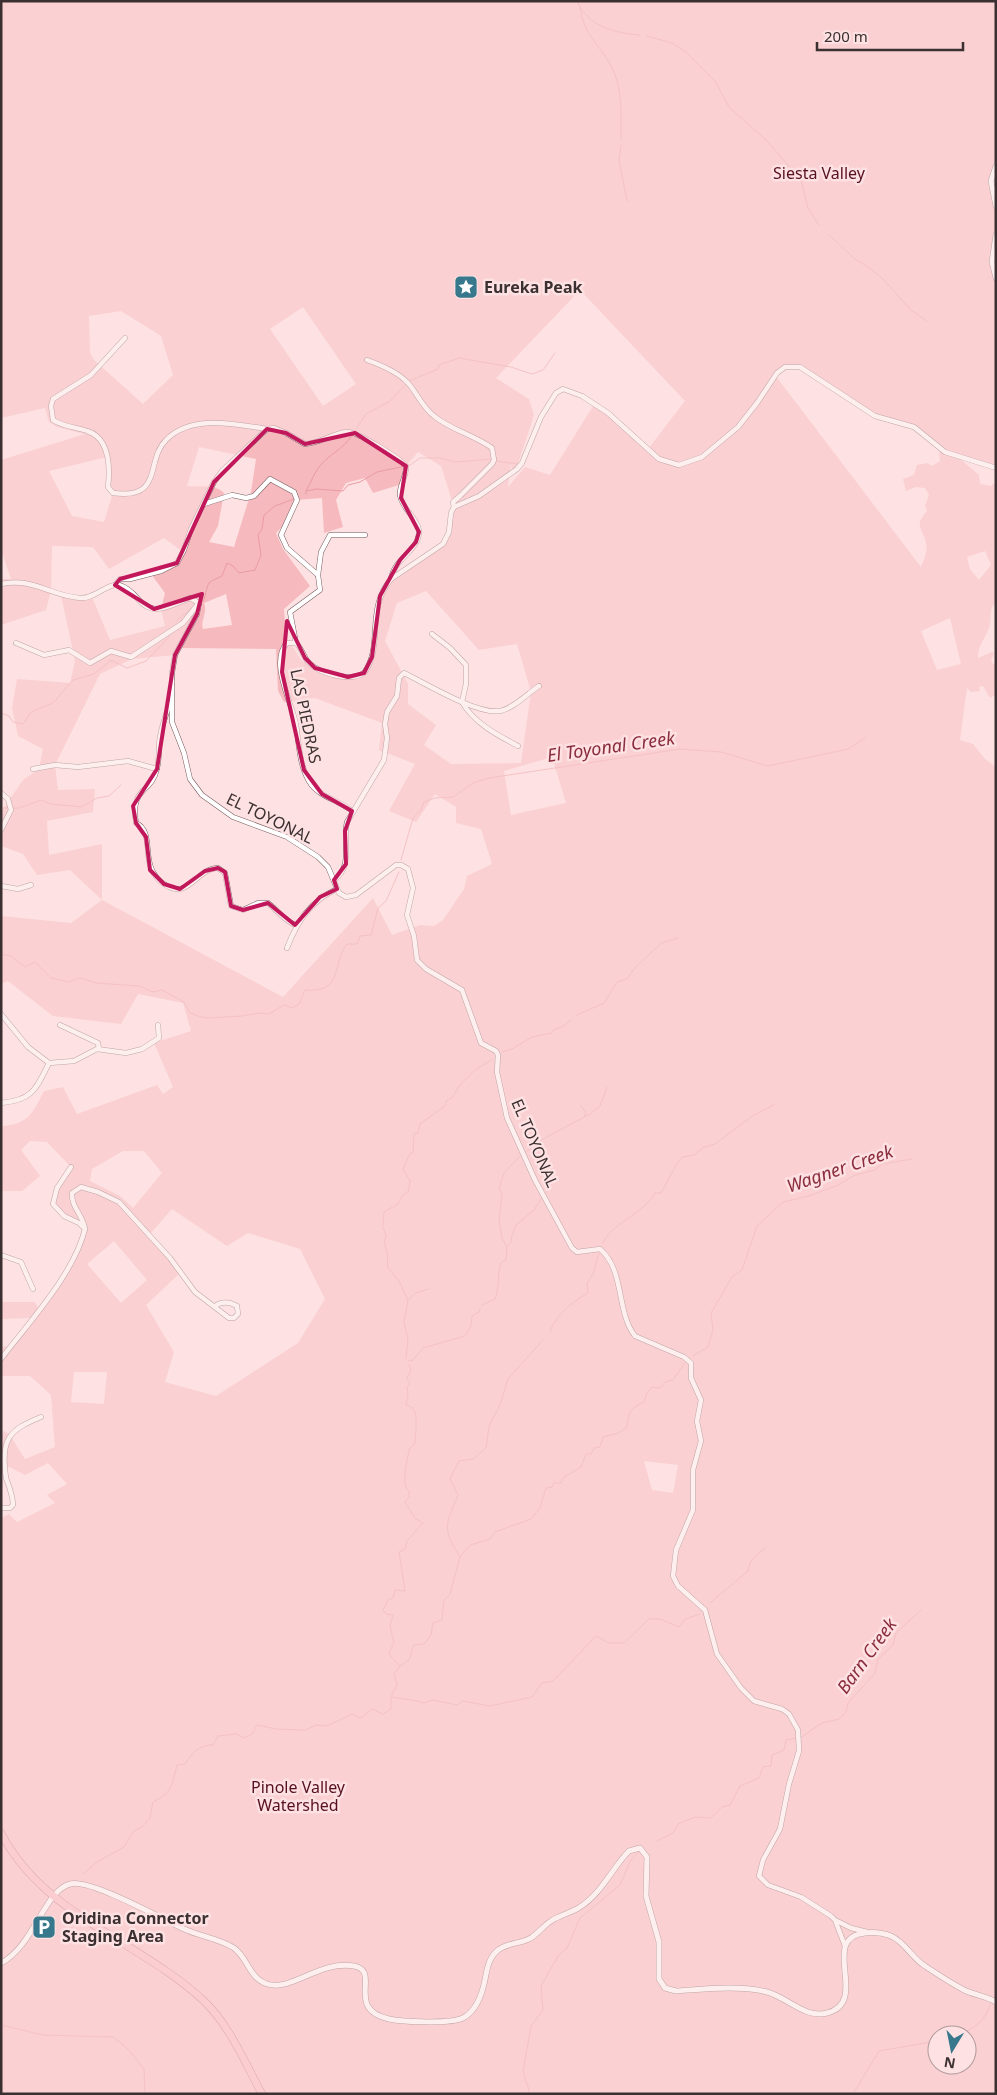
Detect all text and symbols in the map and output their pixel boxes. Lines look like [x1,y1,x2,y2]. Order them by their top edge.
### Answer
scale bar [817,20,963,52]
text: 200 m [824,26,868,46]
park label: Siesta Valley [773,162,866,184]
place icon: Eureka Peak [453,274,479,300]
place label: Eureka Peak [484,276,582,298]
street label: LAS PIEDRAS [285,667,327,766]
water label: El Toyonal Creek [545,725,677,767]
street label: EL TOYONAL [223,787,317,849]
street label: EL TOYONAL [506,1095,564,1191]
water label: Wagner Creek [783,1138,897,1198]
water label: Barn Creek [831,1612,902,1698]
park label: Pinole Valley Watershed [251,1776,346,1816]
place label: Oridina Connector Staging Area [62,1907,209,1947]
parking icon: Oridina Connector Staging Area [31,1914,57,1940]
north arrow [927,2025,977,2075]
text: N [942,2053,957,2074]

